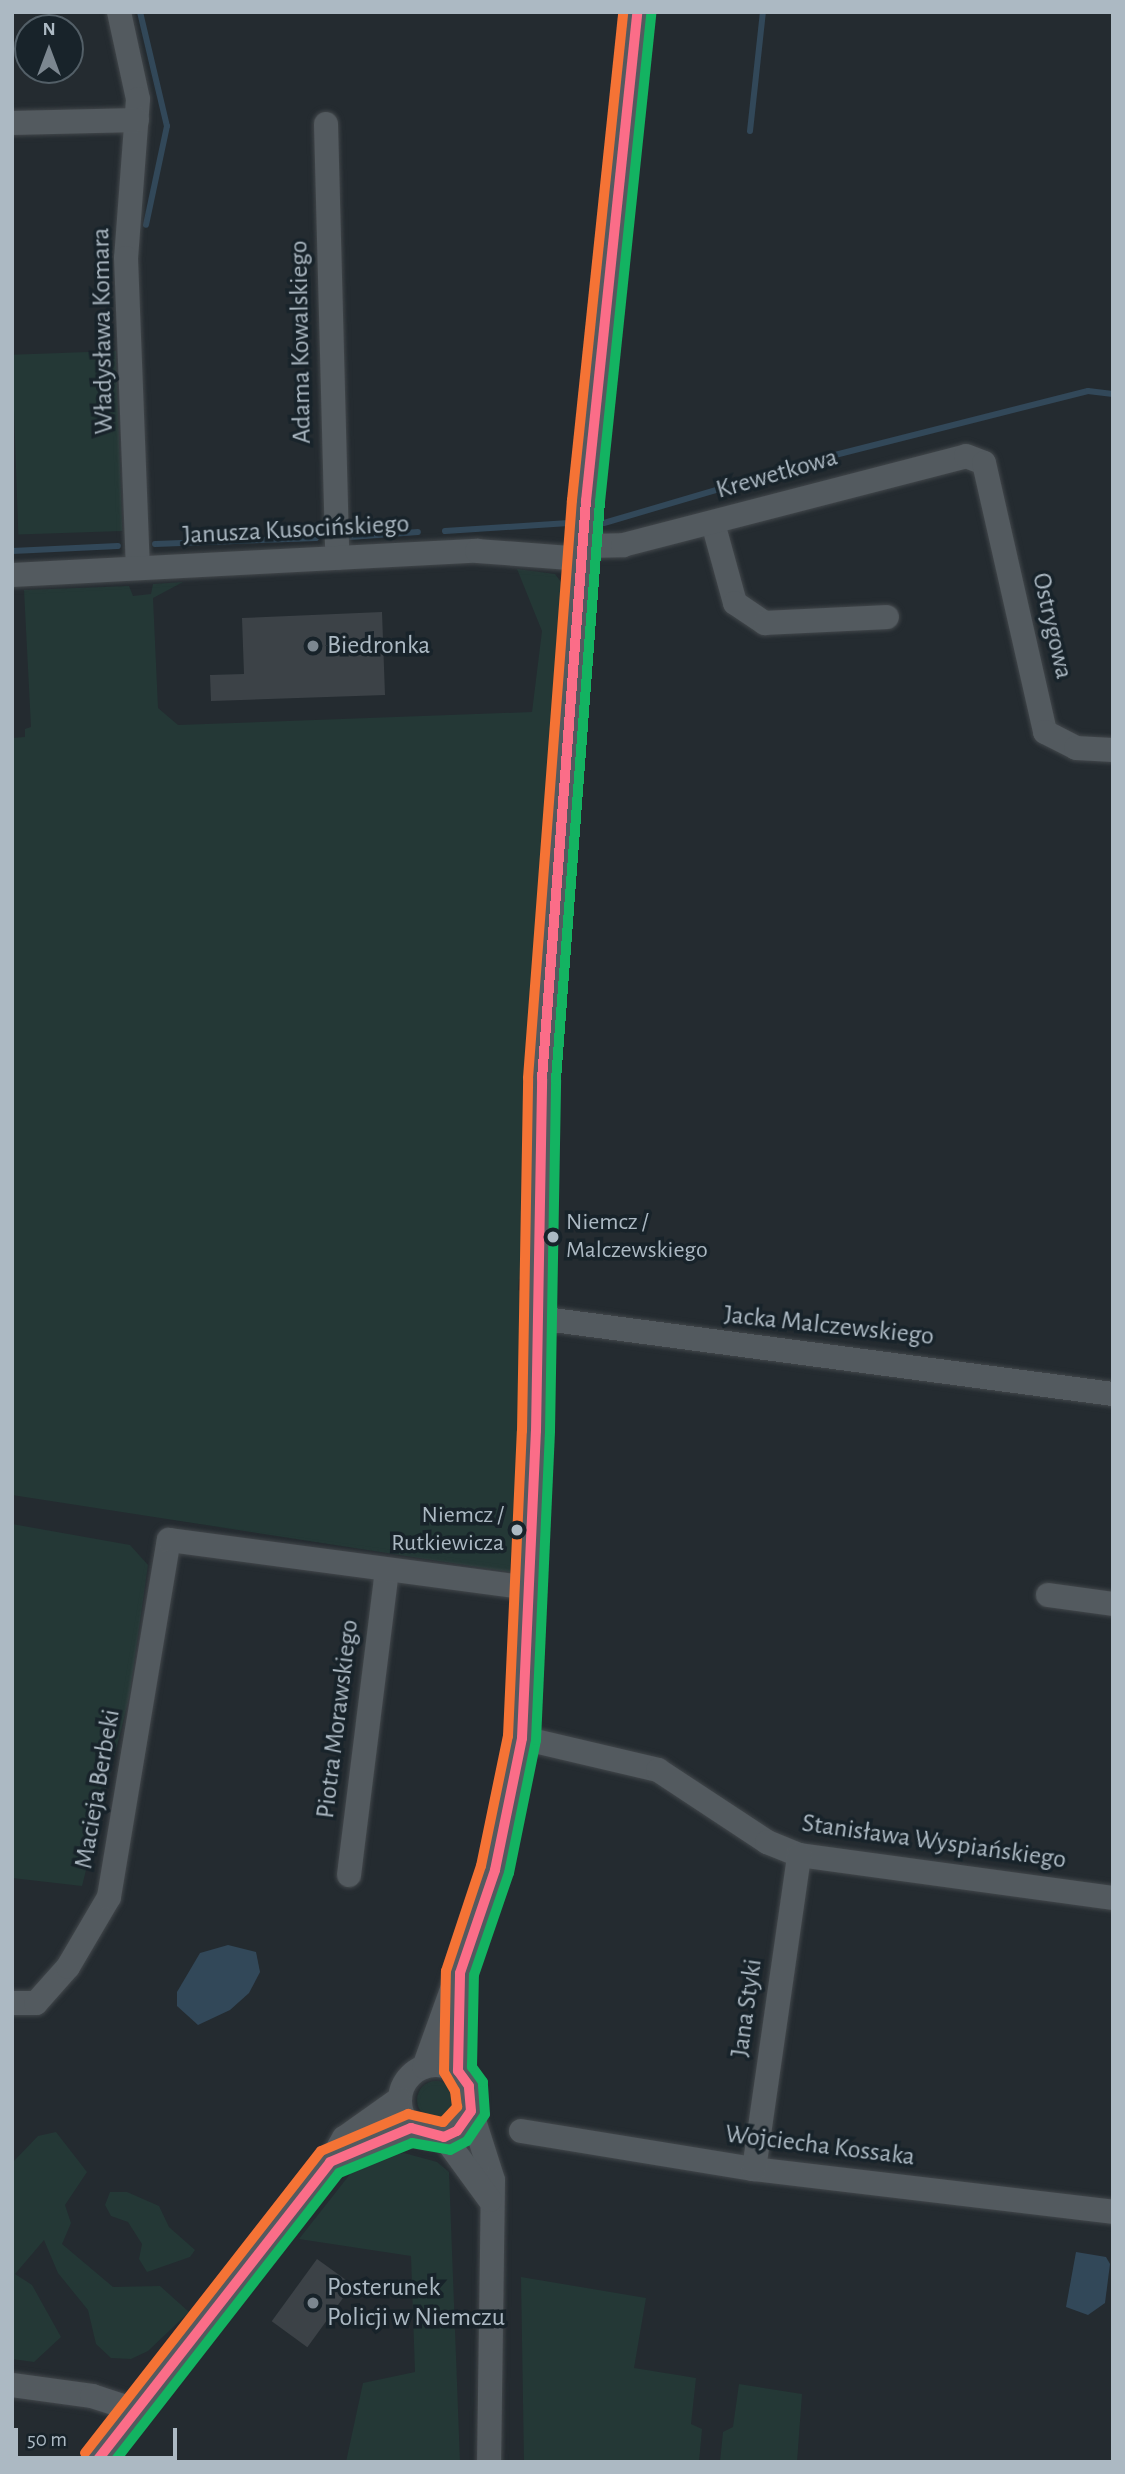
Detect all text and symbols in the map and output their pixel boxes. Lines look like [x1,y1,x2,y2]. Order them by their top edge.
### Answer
north arrow [14,14,84,84]
text: N [42,20,56,39]
street label: Władysława Komara [86,227,120,435]
street label: Adama Kowalskiego [284,240,318,444]
street label: Krewetkowa [713,442,841,506]
street label: Janusza Kusocińskiego [182,508,410,552]
street label: Ostrygowa [1025,570,1079,682]
place label: Biedronka [327,630,430,662]
marker: Biedronka [305,638,321,654]
place label: Niemcz / Malczewskiego [566,1209,708,1265]
marker: Niemcz / Malczewskiego [546,1230,560,1244]
street label: Jacka Malczewskiego [723,1299,935,1353]
place label: Niemcz / Rutkiewicza [391,1502,504,1558]
marker: Niemcz / Rutkiewicza [510,1523,524,1537]
street label: Piotra Morawskiego [310,1618,366,1820]
street label: Macieja Berbeki [69,1707,127,1871]
street label: Stanisława Wyspiańskiego [800,1808,1068,1876]
street label: Jana Styki [725,1957,769,2059]
street label: Wojciecha Kossaka [723,2119,917,2173]
place label: Posterunek Policji w Niemczu [327,2272,505,2334]
marker: Posterunek Policji w Niemczu [305,2295,321,2311]
scale bar [18,2414,180,2458]
text: 50 m [27,2429,67,2450]

